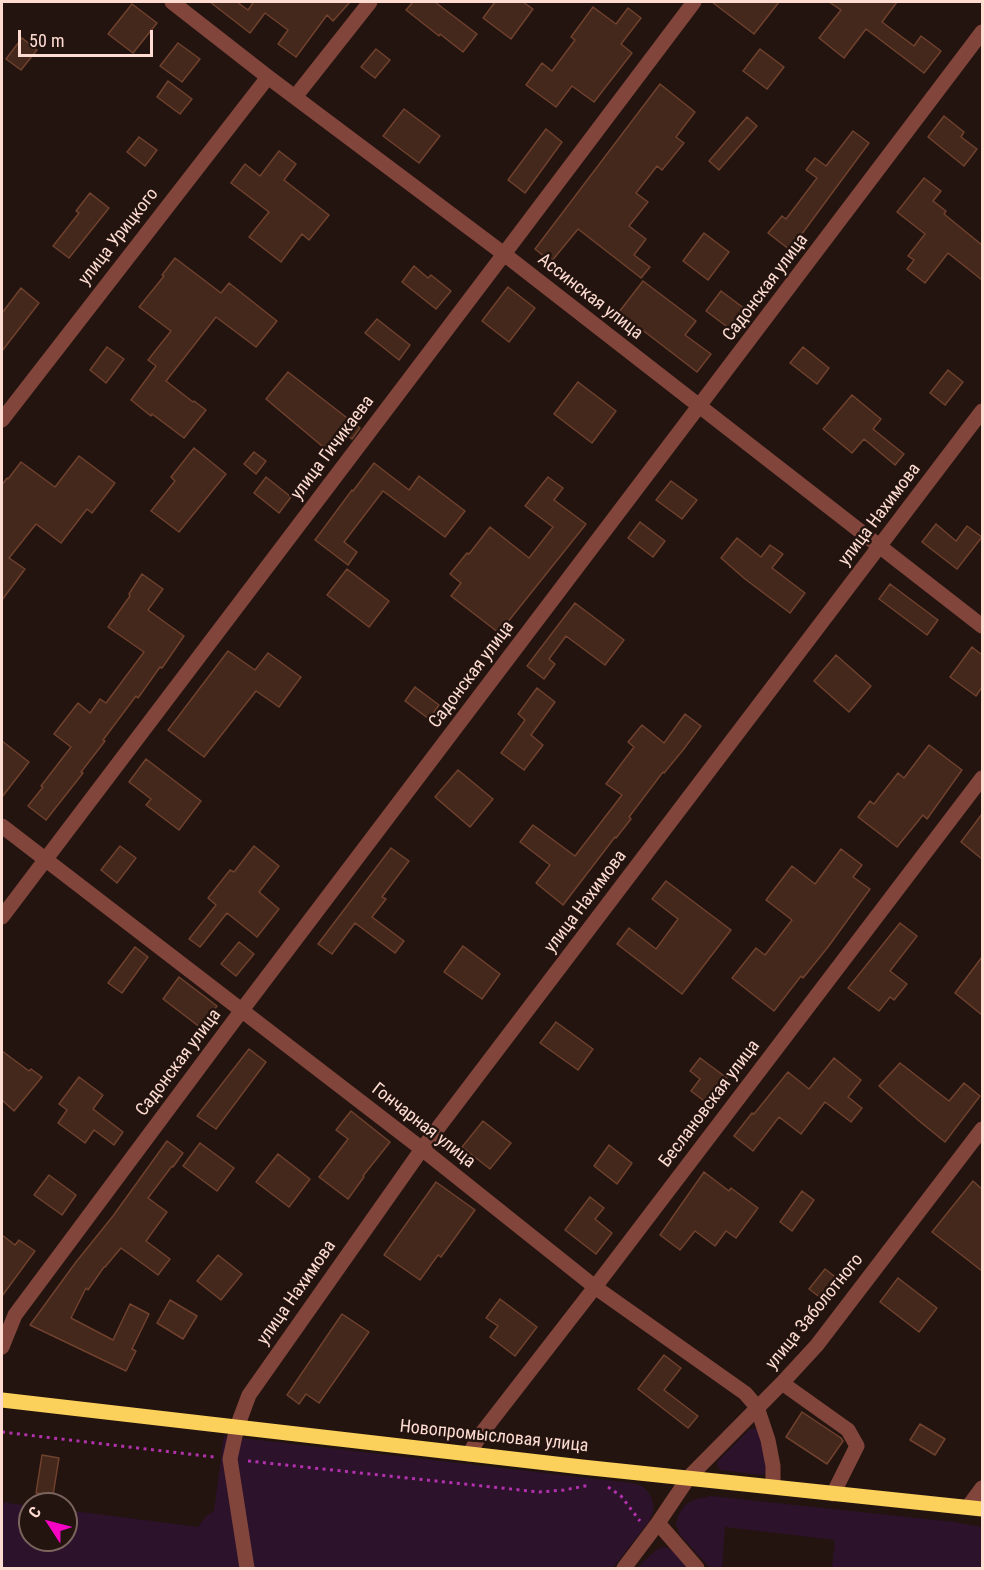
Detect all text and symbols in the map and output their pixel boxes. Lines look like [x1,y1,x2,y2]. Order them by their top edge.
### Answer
scale bar [21,18,156,56]
text: 50 m [29,30,64,51]
street label: улица Урицкого [74,184,164,290]
street label: Садонская улица [719,230,813,346]
street label: Ассинская улица [533,249,647,345]
street label: улица Гичикаева [287,392,379,504]
street label: улица Нахимова [834,459,926,571]
street label: Садонская улица [425,617,519,733]
street label: улица Нахимова [540,846,632,958]
street label: Садонская улица [132,1005,226,1121]
street label: Беслановская улица [655,1036,765,1172]
street label: Гончарная улица [367,1079,479,1173]
street label: улица Нахимова [253,1236,341,1350]
street label: улица Заболотного [762,1250,868,1374]
street label: Новопромысловая улица [398,1416,590,1458]
north arrow [18,1492,78,1552]
text: С [24,1503,45,1522]

